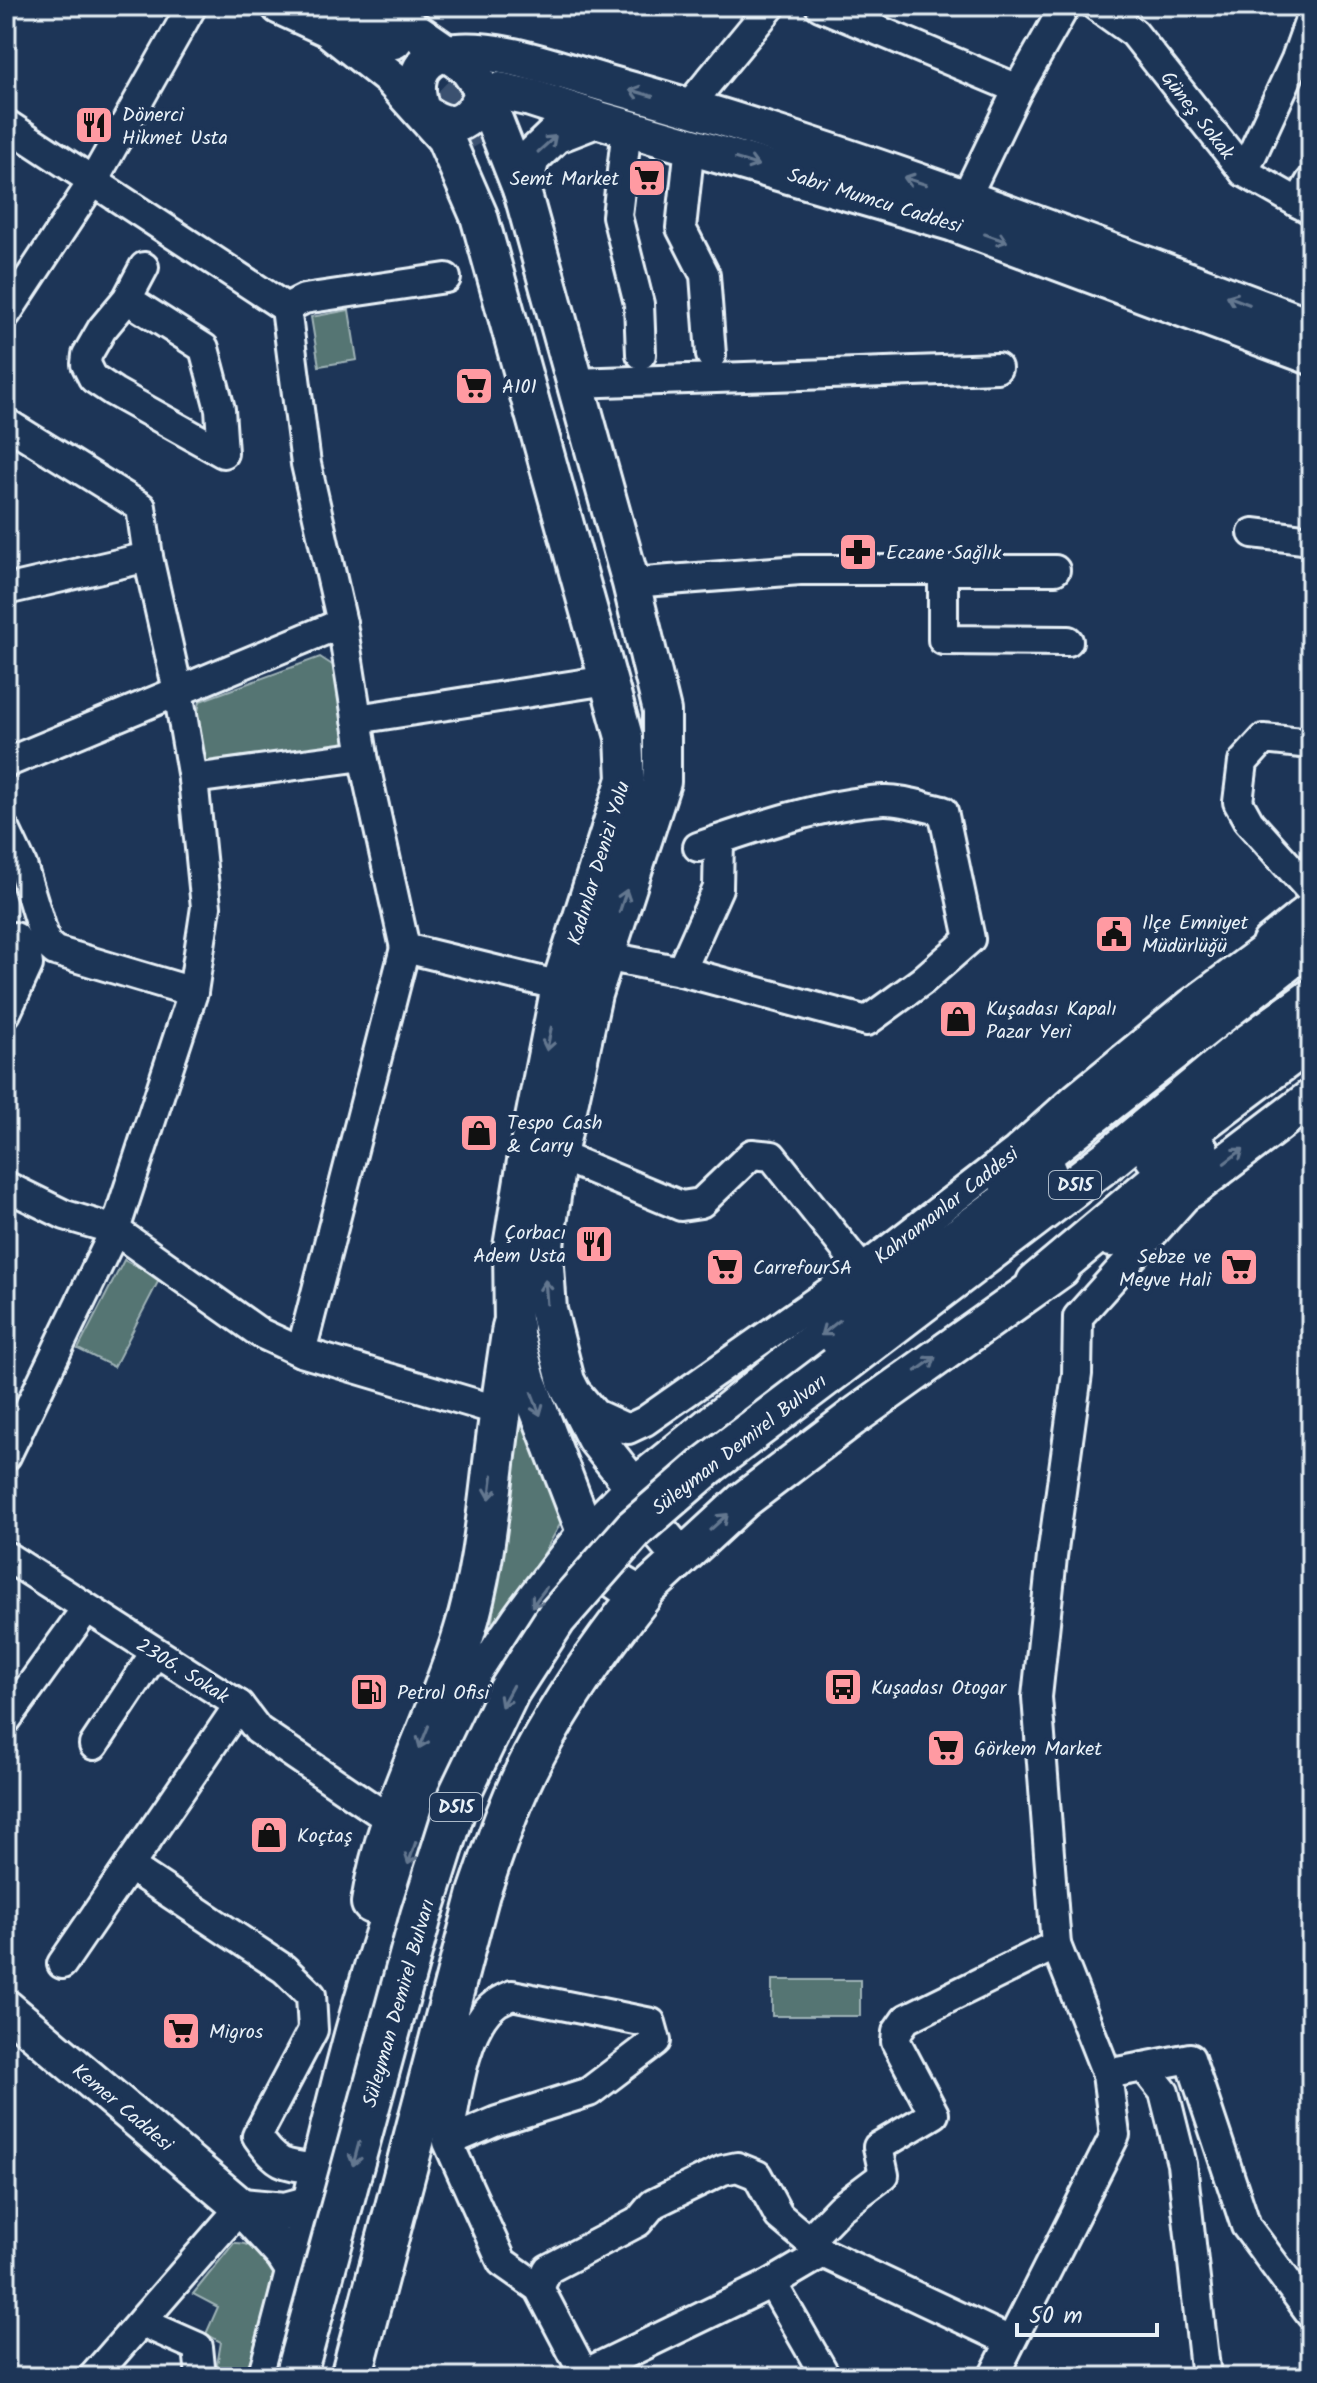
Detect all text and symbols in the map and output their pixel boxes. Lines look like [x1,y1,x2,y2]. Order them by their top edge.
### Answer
street label: Güneş Sokak [1151,65,1242,168]
one-way arrow [628,85,654,100]
place label: Dönerci Hikmet Usta [122,100,228,155]
restaurant icon: Dönerci Hikmet Usta [73,104,115,146]
one-way arrow [536,135,556,153]
one-way arrow [734,155,760,170]
supermarket icon: Semt Market [626,157,668,199]
street label: Sabri Mumcu Caddesi [783,160,967,244]
place label: Semt Market [510,164,619,196]
one-way arrow [903,173,929,188]
one-way arrow [983,232,1007,246]
one-way arrow [1226,292,1251,306]
supermarket icon: A101 [453,365,495,407]
place label: A101 [502,372,537,404]
pharmacy icon: Eczane Sağlık [837,531,879,573]
place label: Eczane Sağlık [886,538,1002,570]
street label: Kadınlar Denizi Yolu [560,777,640,950]
one-way arrow [616,889,631,914]
place label: Ilçe Emniyet Müdürlüğü [1142,908,1248,963]
public building icon: Ilçe Emniyet Müdürlüğü [1093,913,1135,955]
place label: Kuşadası Kapalı Pazar Yeri [986,994,1117,1049]
shop icon: Kuşadası Kapalı Pazar Yeri [937,998,979,1040]
one-way arrow [541,1026,556,1051]
place label: Tespo Cash & Carry [507,1108,602,1163]
shop icon: Tespo Cash & Carry [458,1112,500,1154]
street label: Kahramanlar Caddesi [868,1139,1028,1273]
one-way arrow [1223,1148,1244,1165]
road number: D515 [1049,1171,1101,1199]
place label: Çorbacı Adem Usta [473,1218,566,1273]
restaurant icon: Çorbacı Adem Usta [573,1223,615,1265]
place label: Sebze ve Meyve Hali [1119,1242,1212,1297]
supermarket icon: CarrefourSA [704,1246,746,1288]
supermarket icon: Sebze ve Meyve Hali [1218,1246,1260,1288]
place label: CarrefourSA [753,1253,852,1285]
one-way arrow [539,1279,554,1306]
one-way arrow [820,1320,841,1337]
one-way arrow [914,1356,936,1372]
street label: Süleyman Demirel Bulvarı [645,1367,835,1525]
one-way arrow [530,1391,544,1416]
one-way arrow [483,1474,498,1500]
one-way arrow [709,1513,729,1531]
one-way arrow [531,1585,547,1607]
street label: 2306. Sokak [129,1630,235,1713]
bus stop icon: Kuşadası Otogar [822,1666,864,1708]
fuel station icon: Petrol Ofisi [348,1671,390,1713]
place label: Kuşadası Otogar [871,1673,1007,1705]
place label: Petrol Ofisi [397,1678,491,1710]
one-way arrow [499,1684,515,1707]
one-way arrow [416,1724,430,1749]
supermarket icon: Görkem Market [925,1727,967,1769]
place label: Görkem Market [974,1734,1102,1766]
road number: D515 [430,1793,482,1821]
shop icon: Koçtaş [248,1814,290,1856]
place label: Koçtaş [297,1821,353,1853]
one-way arrow [403,1840,418,1865]
street label: Süleyman Demirel Bulvarı [355,1896,445,2112]
supermarket icon: Migros [160,2010,202,2052]
place label: Migros [209,2017,264,2049]
street label: Kemer Caddesi [64,2056,180,2161]
one-way arrow [348,2141,363,2167]
scale bar [1017,2287,1157,2337]
text: 50 m [1029,2297,1083,2336]

